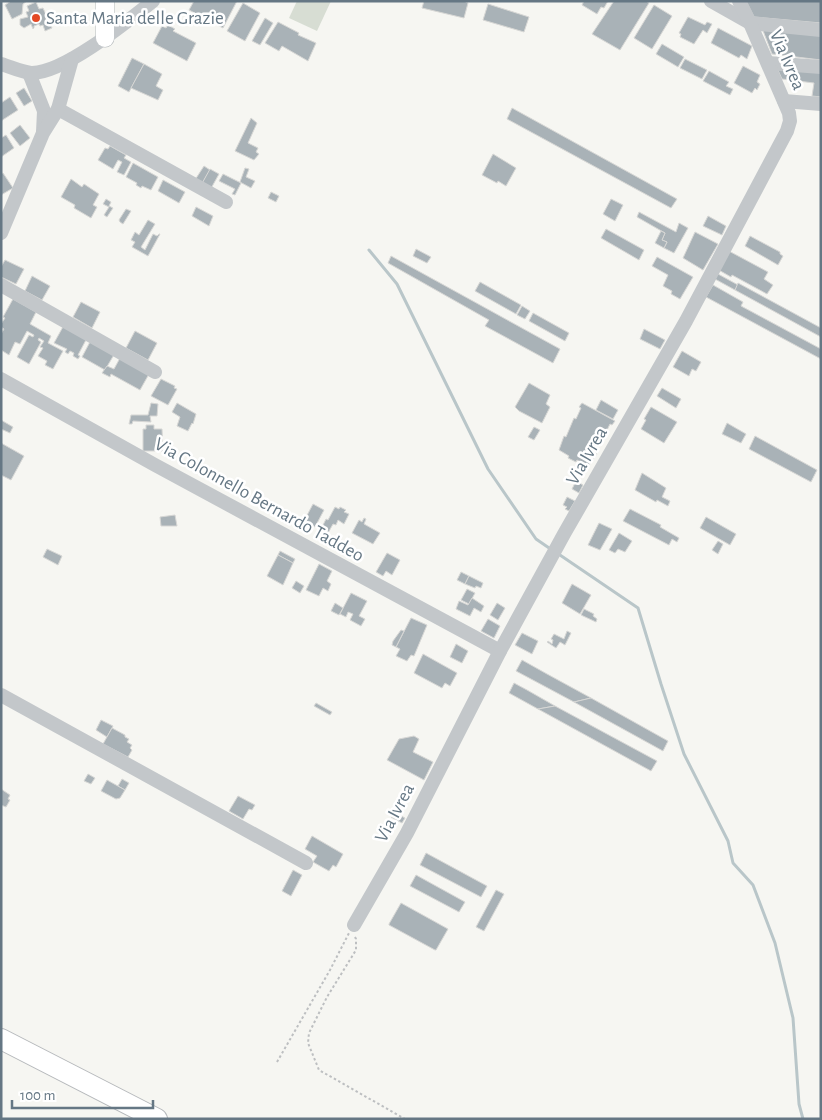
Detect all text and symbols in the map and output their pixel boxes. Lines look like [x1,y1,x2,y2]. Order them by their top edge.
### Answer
place label: Santa Maria delle Grazie [46,9,224,28]
marker: Santa Maria delle Grazie [30,12,42,24]
street label: Via Ivrea [766,27,808,93]
street label: Via Ivrea [563,424,611,488]
street label: Via Colonnello Bernardo Taddeo [151,434,367,566]
street label: Via Ivrea [372,780,418,845]
scale bar [12,1078,154,1110]
text: 100 m [20,1088,55,1103]

